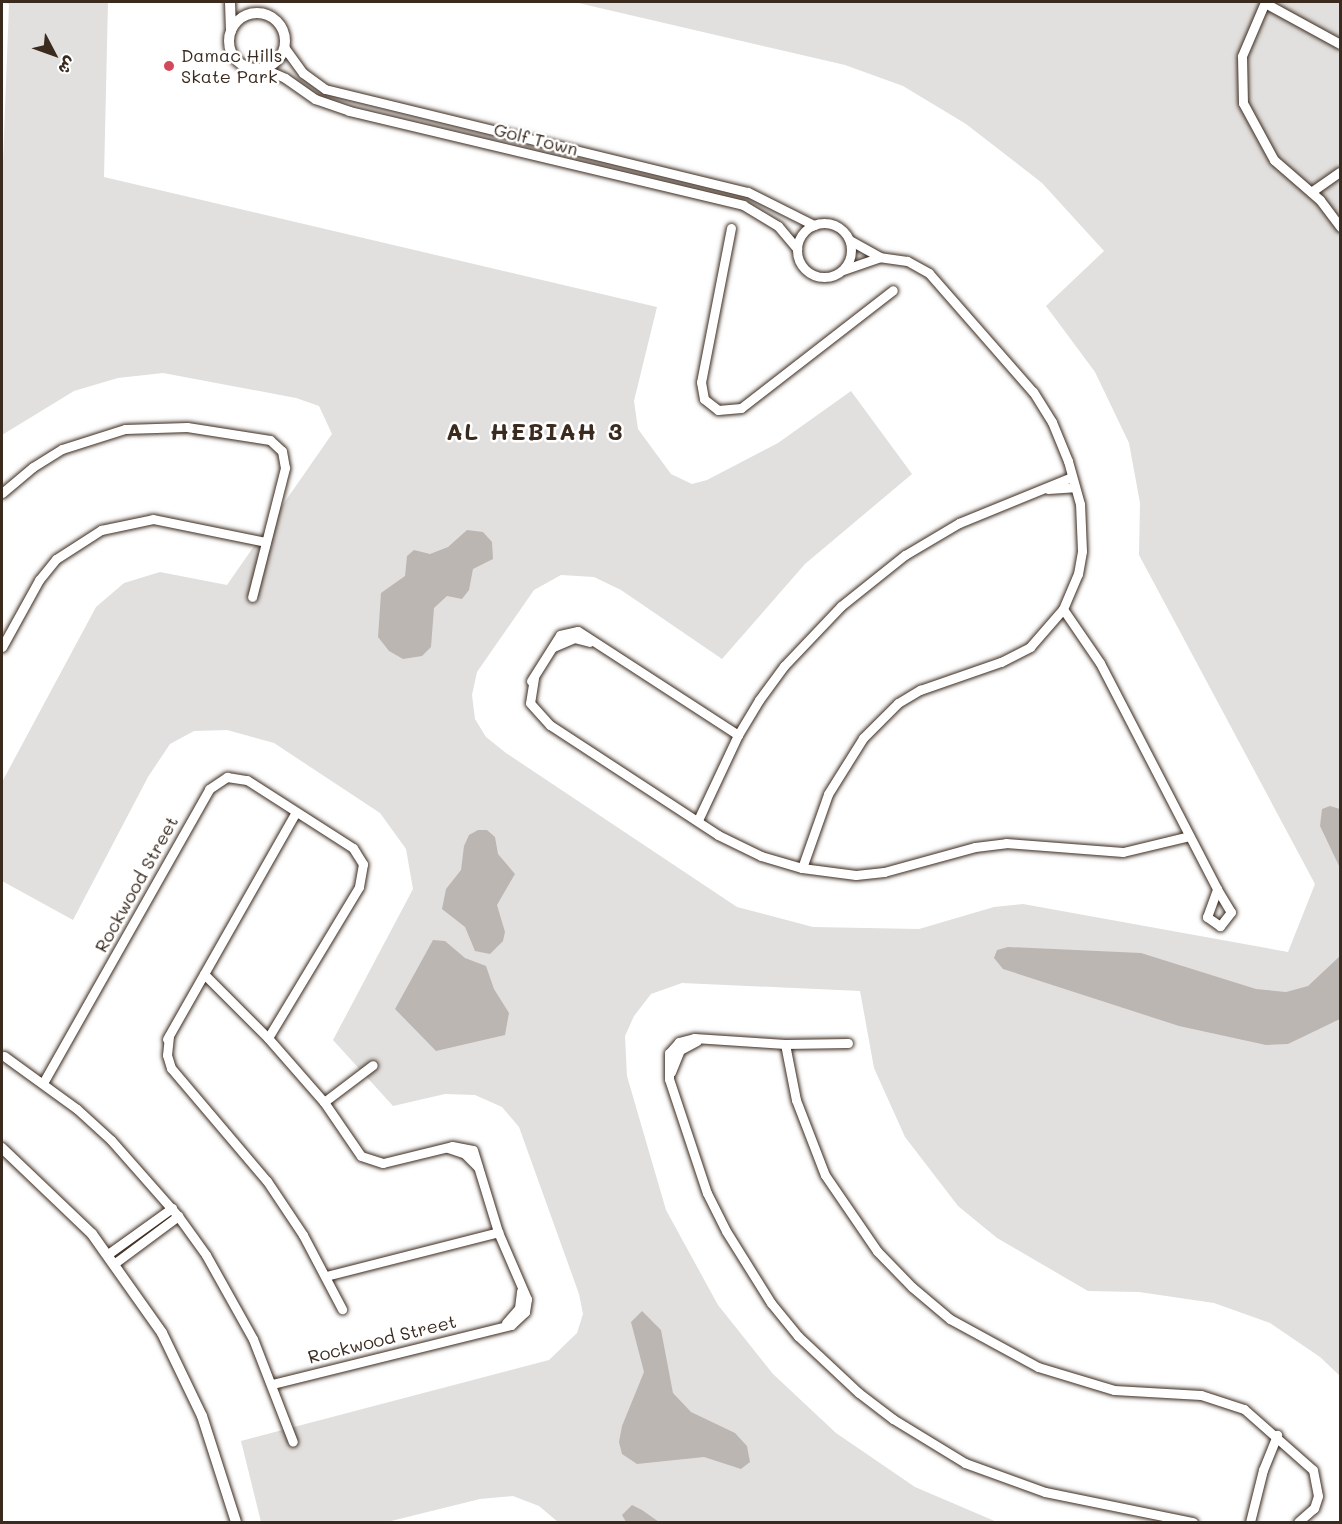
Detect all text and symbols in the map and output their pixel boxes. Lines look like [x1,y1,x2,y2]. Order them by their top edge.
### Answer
north arrow [24,24,84,84]
place label: Damac Hills Skate Park [181,45,283,88]
text: ش [54,53,82,80]
marker: Damac Hills Skate Park [162,59,176,73]
street label: Golf Town [492,118,580,160]
district label: AL HEBIAH 3 [446,417,624,445]
street label: Rockwood Street [90,812,182,956]
street label: Rockwood Street [306,1310,458,1368]

